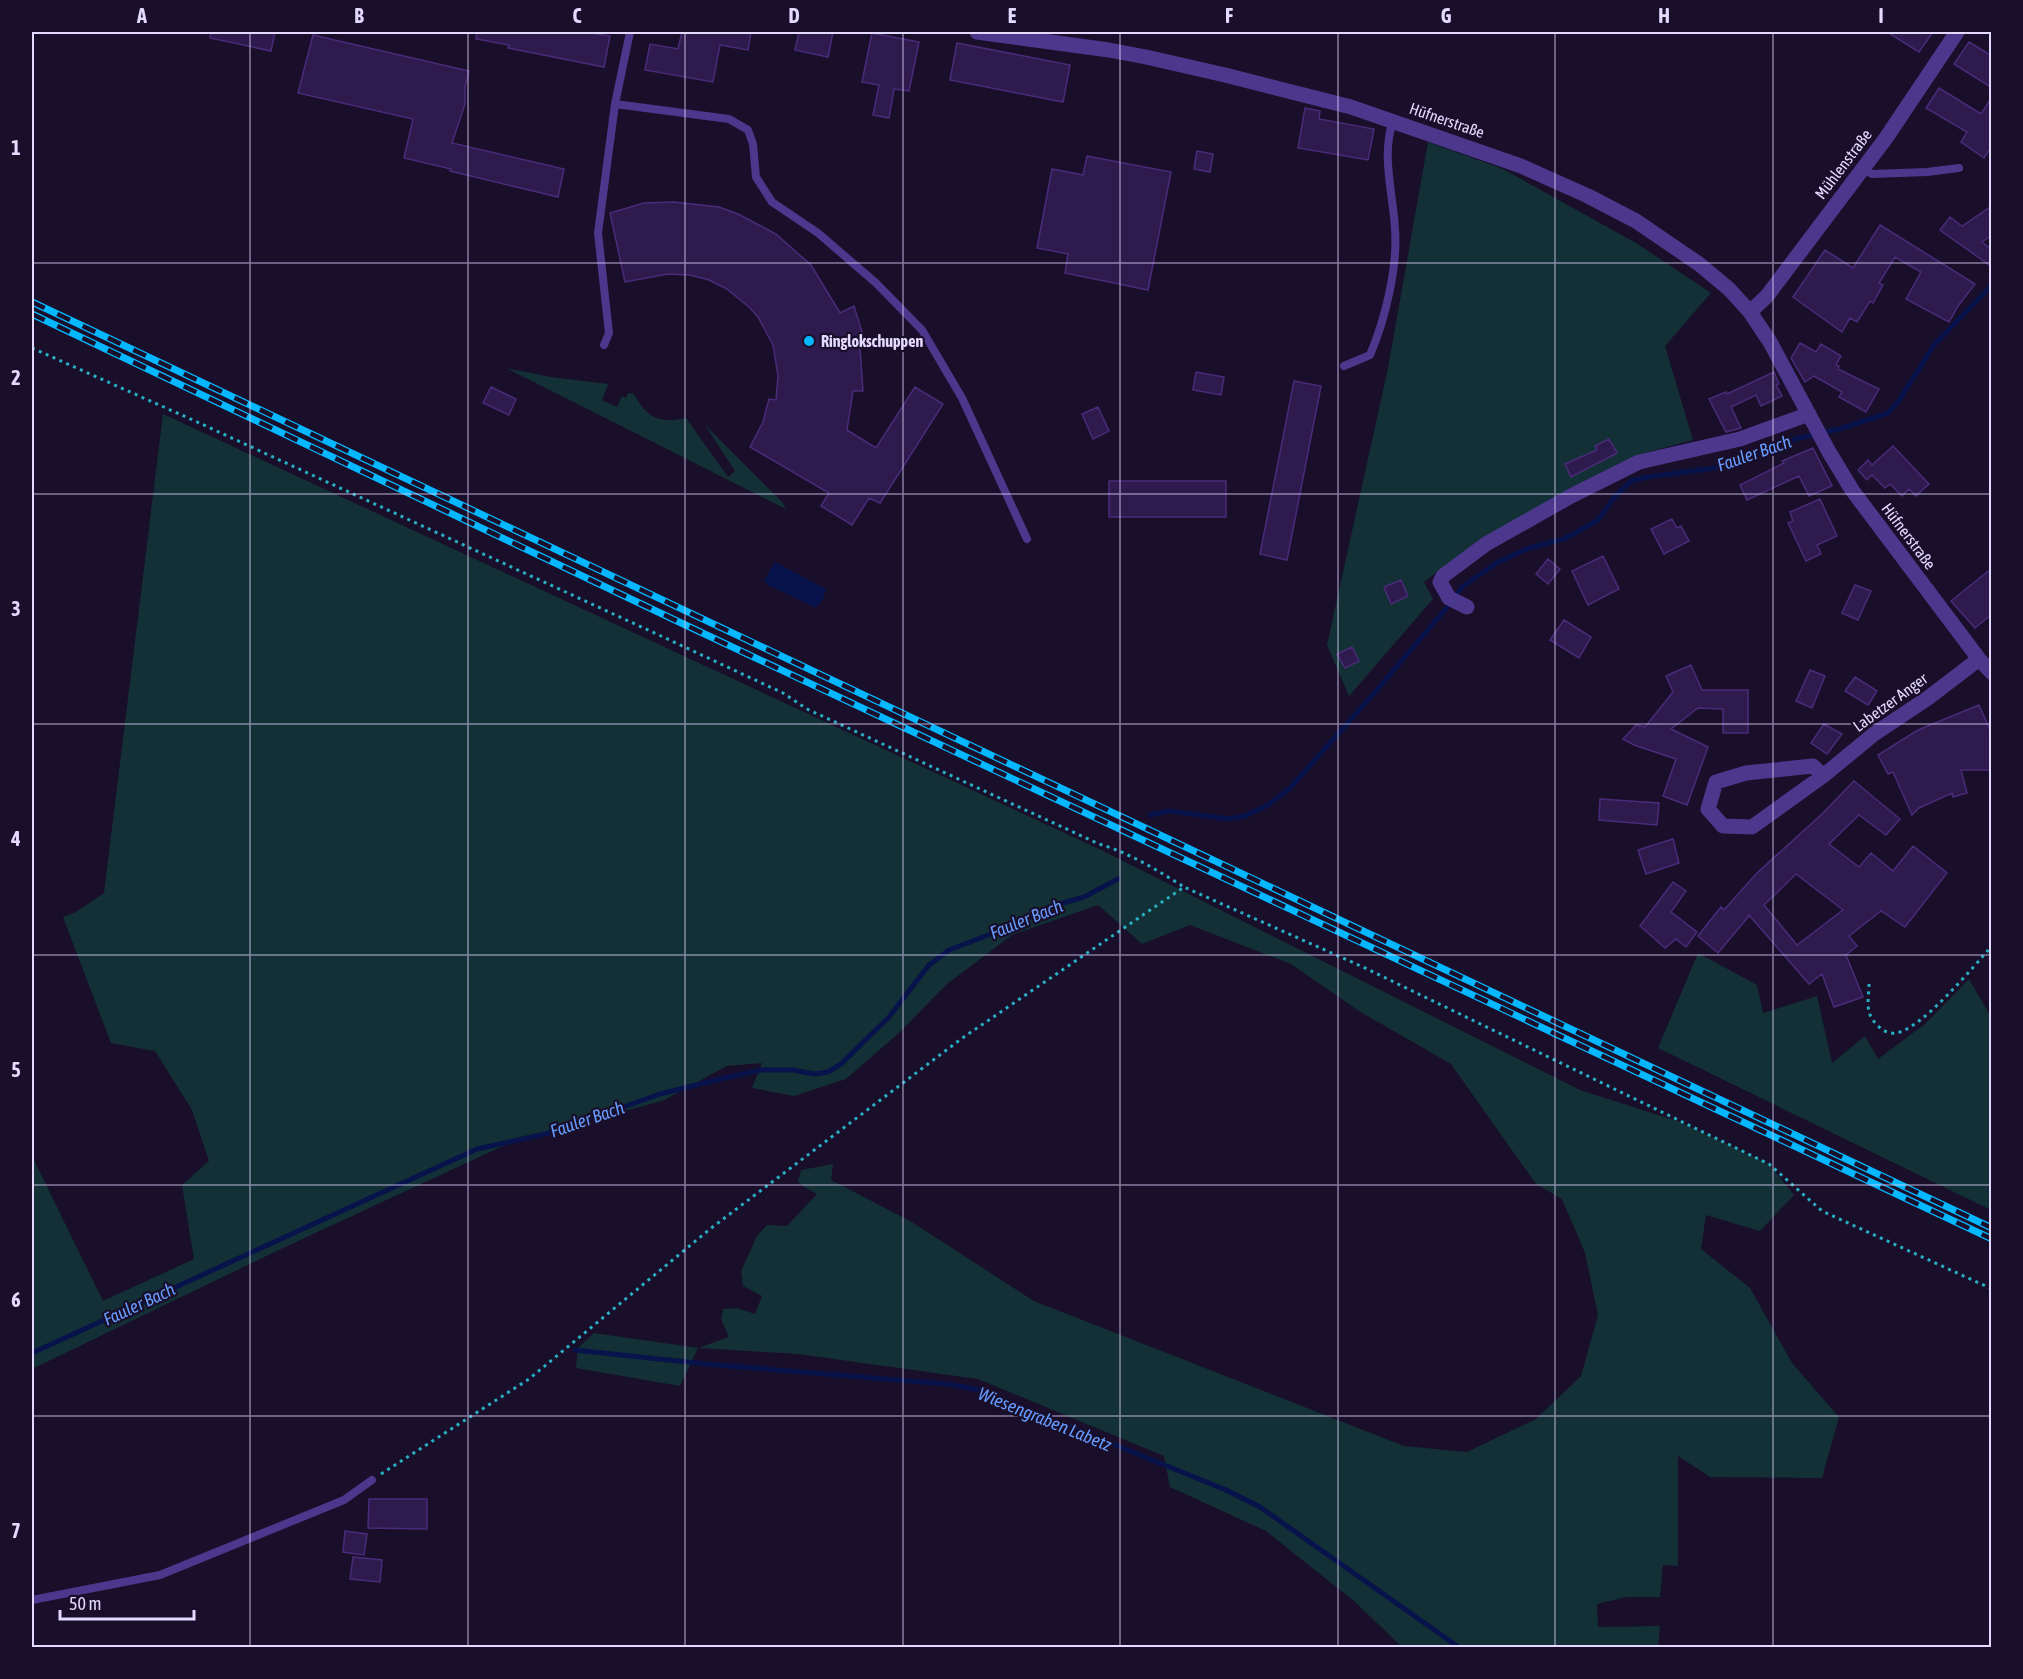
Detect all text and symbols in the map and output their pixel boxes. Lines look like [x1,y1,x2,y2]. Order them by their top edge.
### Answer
text: A [136,4,147,27]
text: B [354,4,364,27]
text: C [573,4,582,27]
text: D [788,4,800,27]
text: E [1008,4,1017,27]
text: F [1225,4,1233,27]
text: G [1441,4,1452,27]
text: H [1658,4,1670,27]
text: I [1878,4,1884,27]
street label: Hüfnerstraße [1407,99,1487,141]
street label: Mühlenstraße [1811,126,1875,202]
text: 1 [11,136,21,159]
place label: Ringlokschuppen [821,332,923,350]
marker: Ringlokschuppen [802,334,816,348]
text: 2 [11,366,21,389]
water label: Fauler Bach [1714,430,1794,475]
street label: Hüfnerstraße [1878,499,1940,573]
text: 3 [11,597,21,620]
street label: Labetzer Anger [1850,669,1931,736]
text: 4 [10,827,21,850]
water label: Fauler Bach [987,895,1066,943]
text: 5 [11,1058,21,1081]
water label: Fauler Bach [547,1096,627,1141]
water label: Fauler Bach [100,1278,178,1330]
text: 6 [11,1288,21,1311]
water label: Wiesengraben Labetz [975,1383,1115,1455]
text: 7 [11,1519,21,1542]
scale bar [60,1583,194,1621]
text: 50 m [69,1593,101,1614]

